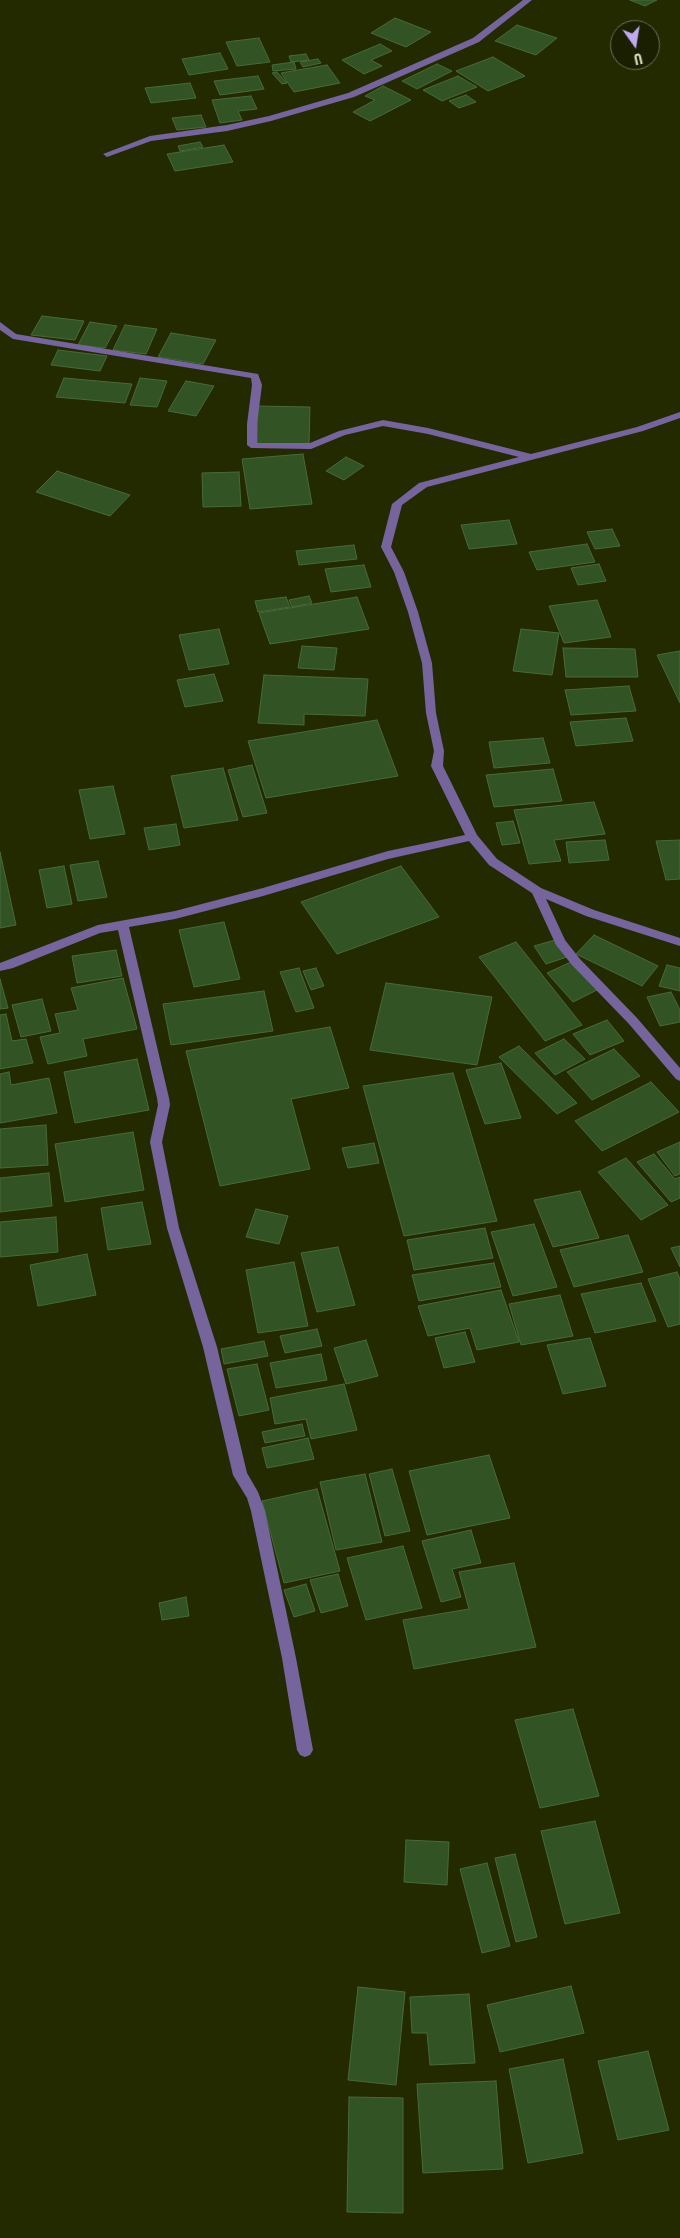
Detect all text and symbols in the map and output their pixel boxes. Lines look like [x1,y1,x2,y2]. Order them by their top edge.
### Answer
north arrow [610,20,660,70]
text: U [632,50,644,67]

